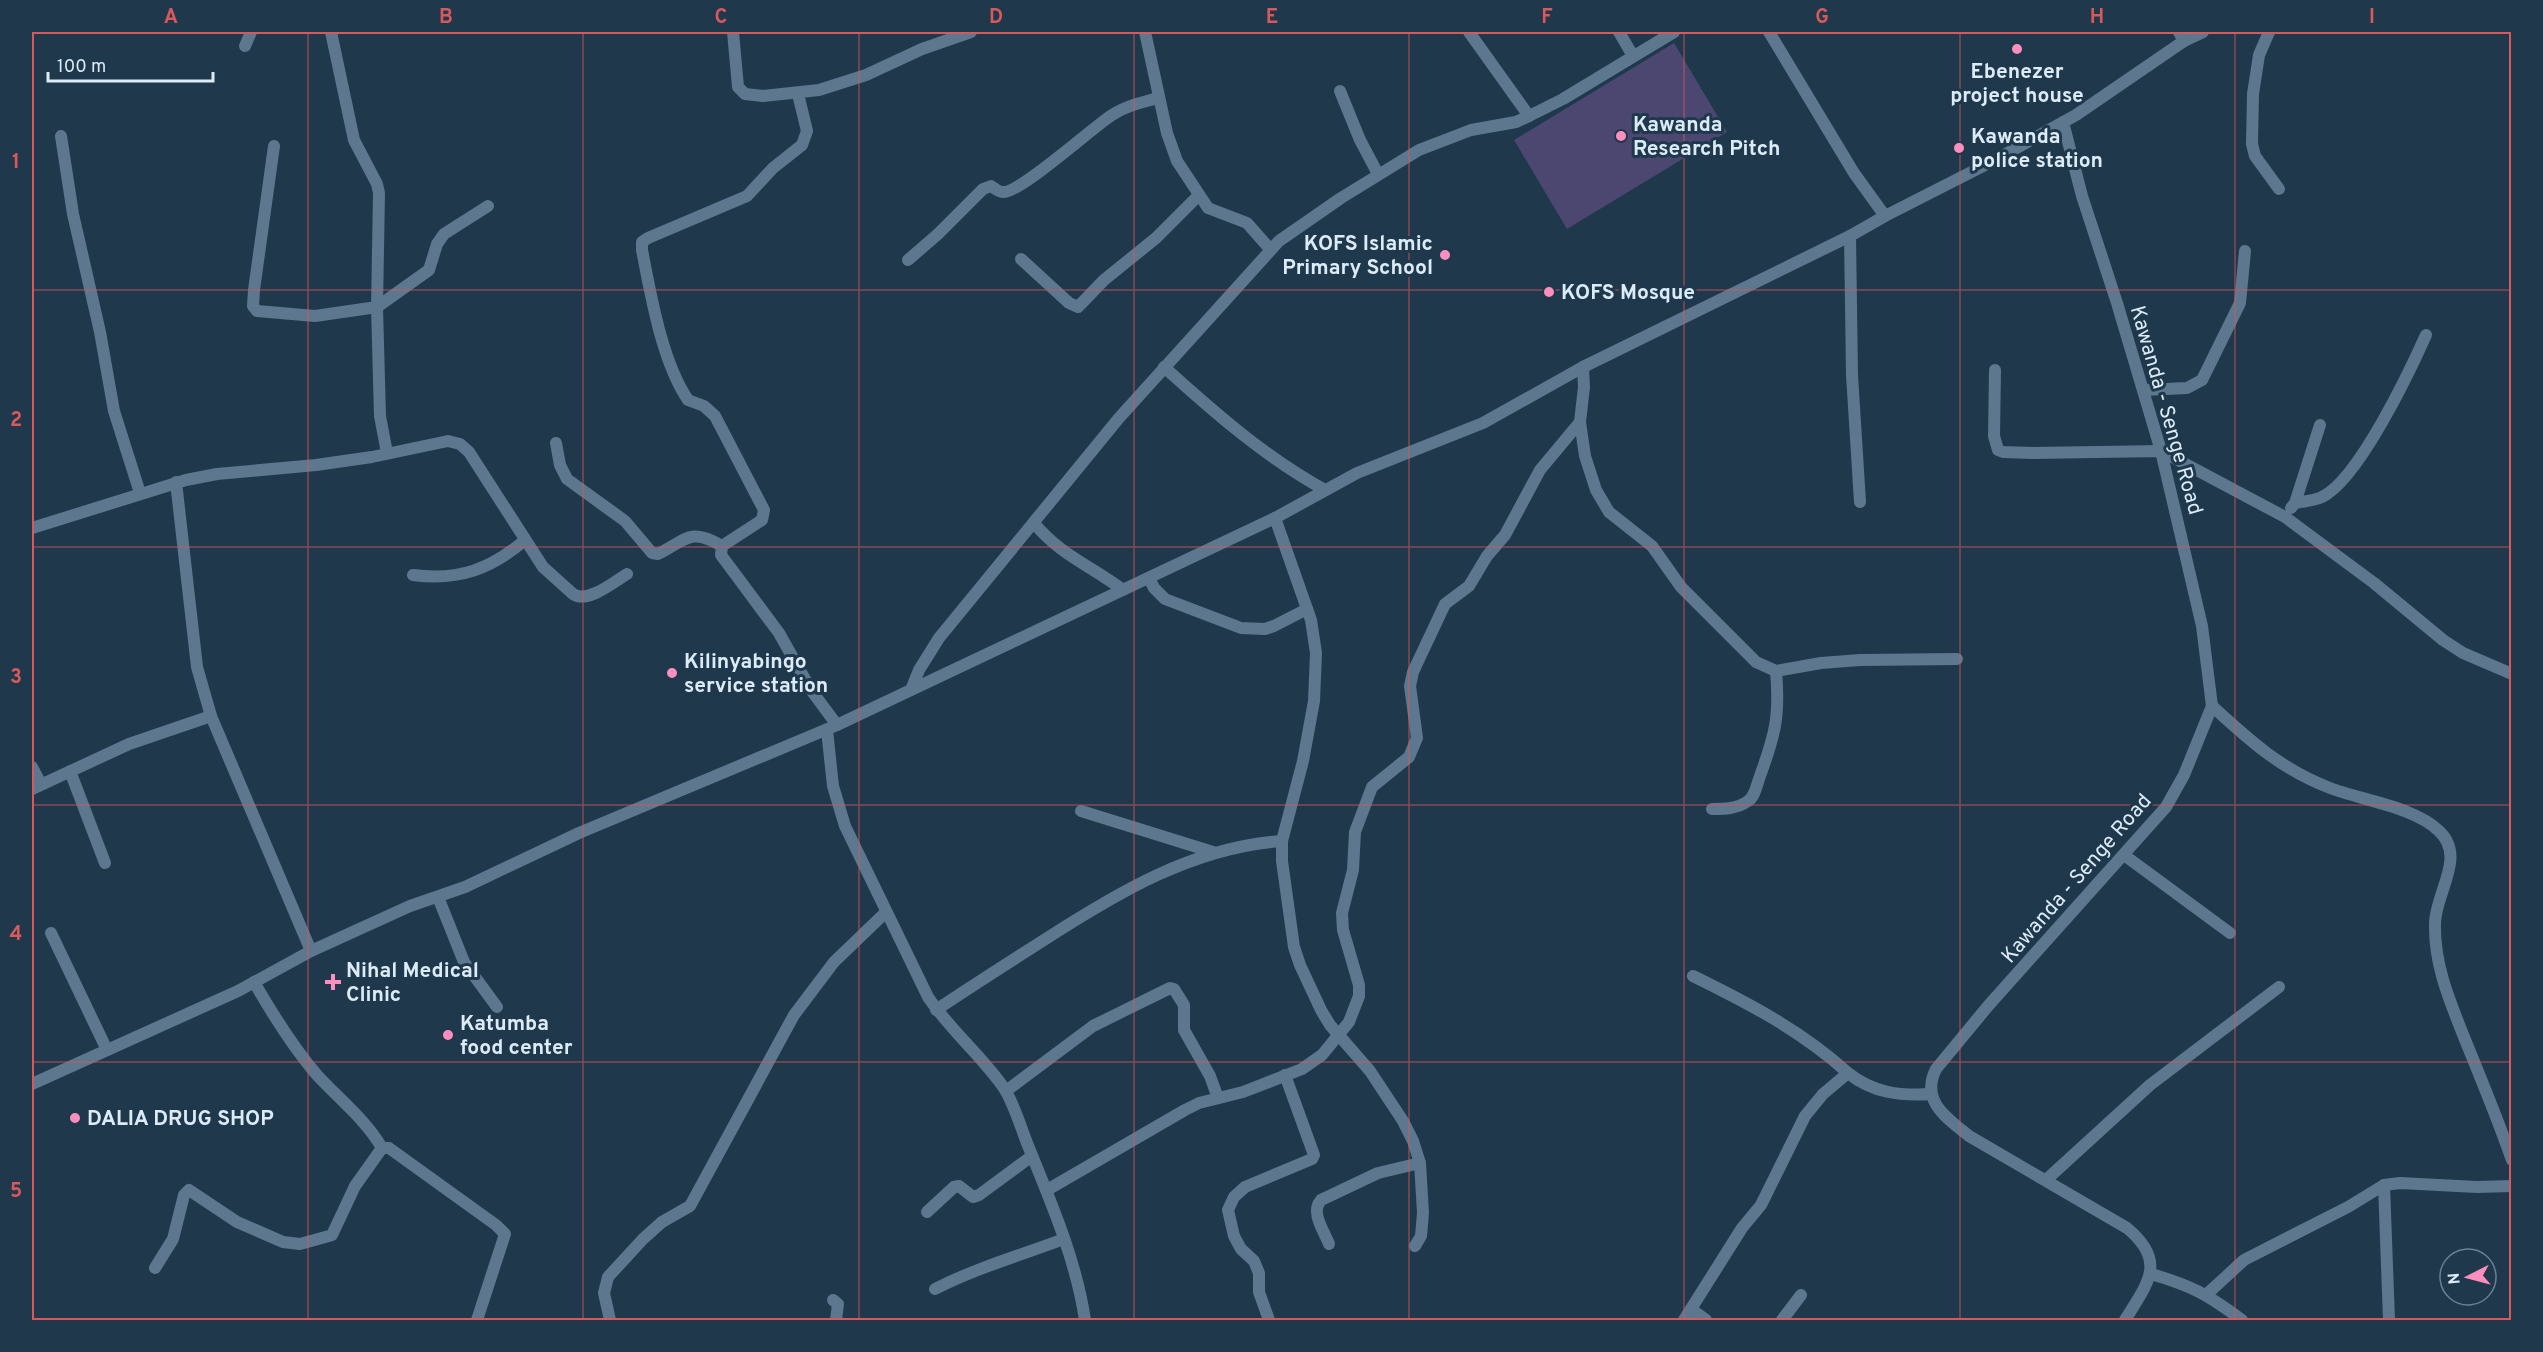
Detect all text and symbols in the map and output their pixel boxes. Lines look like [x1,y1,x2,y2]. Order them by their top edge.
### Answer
text: A [164,5,178,31]
text: B [439,5,453,31]
text: C [715,5,727,31]
text: D [989,5,1003,31]
text: E [1266,5,1278,31]
text: F [1541,5,1553,31]
text: G [1815,5,1829,31]
text: H [2090,5,2104,31]
text: I [2369,5,2375,31]
marker: Ebenezer project house [2010,42,2024,56]
scale bar [48,45,213,83]
text: 100 m [57,56,106,79]
place label: Ebenezer project house [1950,59,2084,110]
place label: Kawanda Research Pitch [1633,112,1780,163]
place label: Kawanda police station [1971,124,2103,175]
marker: Kawanda Research Pitch [1614,129,1628,143]
marker: Kawanda police station [1952,141,1966,155]
text: 1 [12,150,20,176]
place label: KOFS Islamic Primary School [1282,231,1433,282]
marker: KOFS Islamic Primary School [1438,248,1452,262]
place label: KOFS Mosque [1561,280,1695,307]
marker: KOFS Mosque [1542,285,1556,299]
street label: Kawanda - Senge Road [2123,303,2208,518]
text: 2 [10,408,22,434]
place label: Kilinyabingo service station [684,649,828,700]
text: 3 [10,665,22,691]
marker: Kilinyabingo service station [665,666,679,680]
street label: Kawanda - Senge Road [1996,789,2158,969]
text: 4 [10,922,22,948]
place label: Nihal Medical Clinic [346,958,479,1009]
marker: Nihal Medical Clinic [324,973,342,991]
place label: Katumba food center [460,1011,573,1062]
marker: Katumba food center [441,1028,455,1042]
place label: DALIA DRUG SHOP [87,1106,274,1133]
marker: DALIA DRUG SHOP [68,1111,82,1125]
text: 5 [10,1179,22,1205]
north arrow [2438,1247,2498,1307]
text: N [2445,1272,2466,1285]

